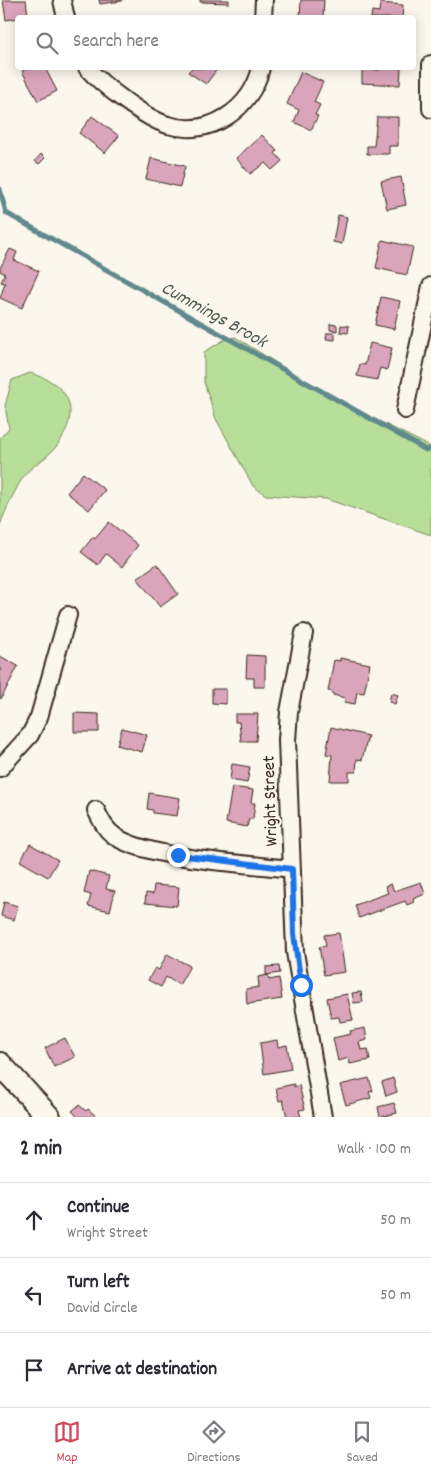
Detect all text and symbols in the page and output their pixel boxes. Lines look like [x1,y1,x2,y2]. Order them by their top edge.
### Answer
search box [15,15,416,70]
icon: search [33,29,61,57]
text: Search here [73,29,159,56]
water label: Cummings Brook [155,276,273,357]
street label: Wright Street [257,755,286,847]
route end [167,844,190,867]
route start [290,974,313,997]
text: 2 min [20,1135,62,1165]
text: Walk · 100 m [337,1138,411,1161]
text: Continue [67,1195,129,1222]
icon: ahead [20,1206,48,1234]
text: 50 m [380,1209,411,1232]
text: Wright Street [67,1222,148,1245]
text: Turn left [67,1270,130,1297]
icon: left [20,1281,48,1309]
text: 50 m [380,1284,411,1307]
text: David Circle [67,1297,138,1320]
icon: arrive [20,1356,48,1384]
text: Arrive at destination [67,1357,217,1384]
tab: Map [53,1418,81,1468]
tab: Directions [187,1418,240,1468]
tab: Saved [347,1418,378,1468]

